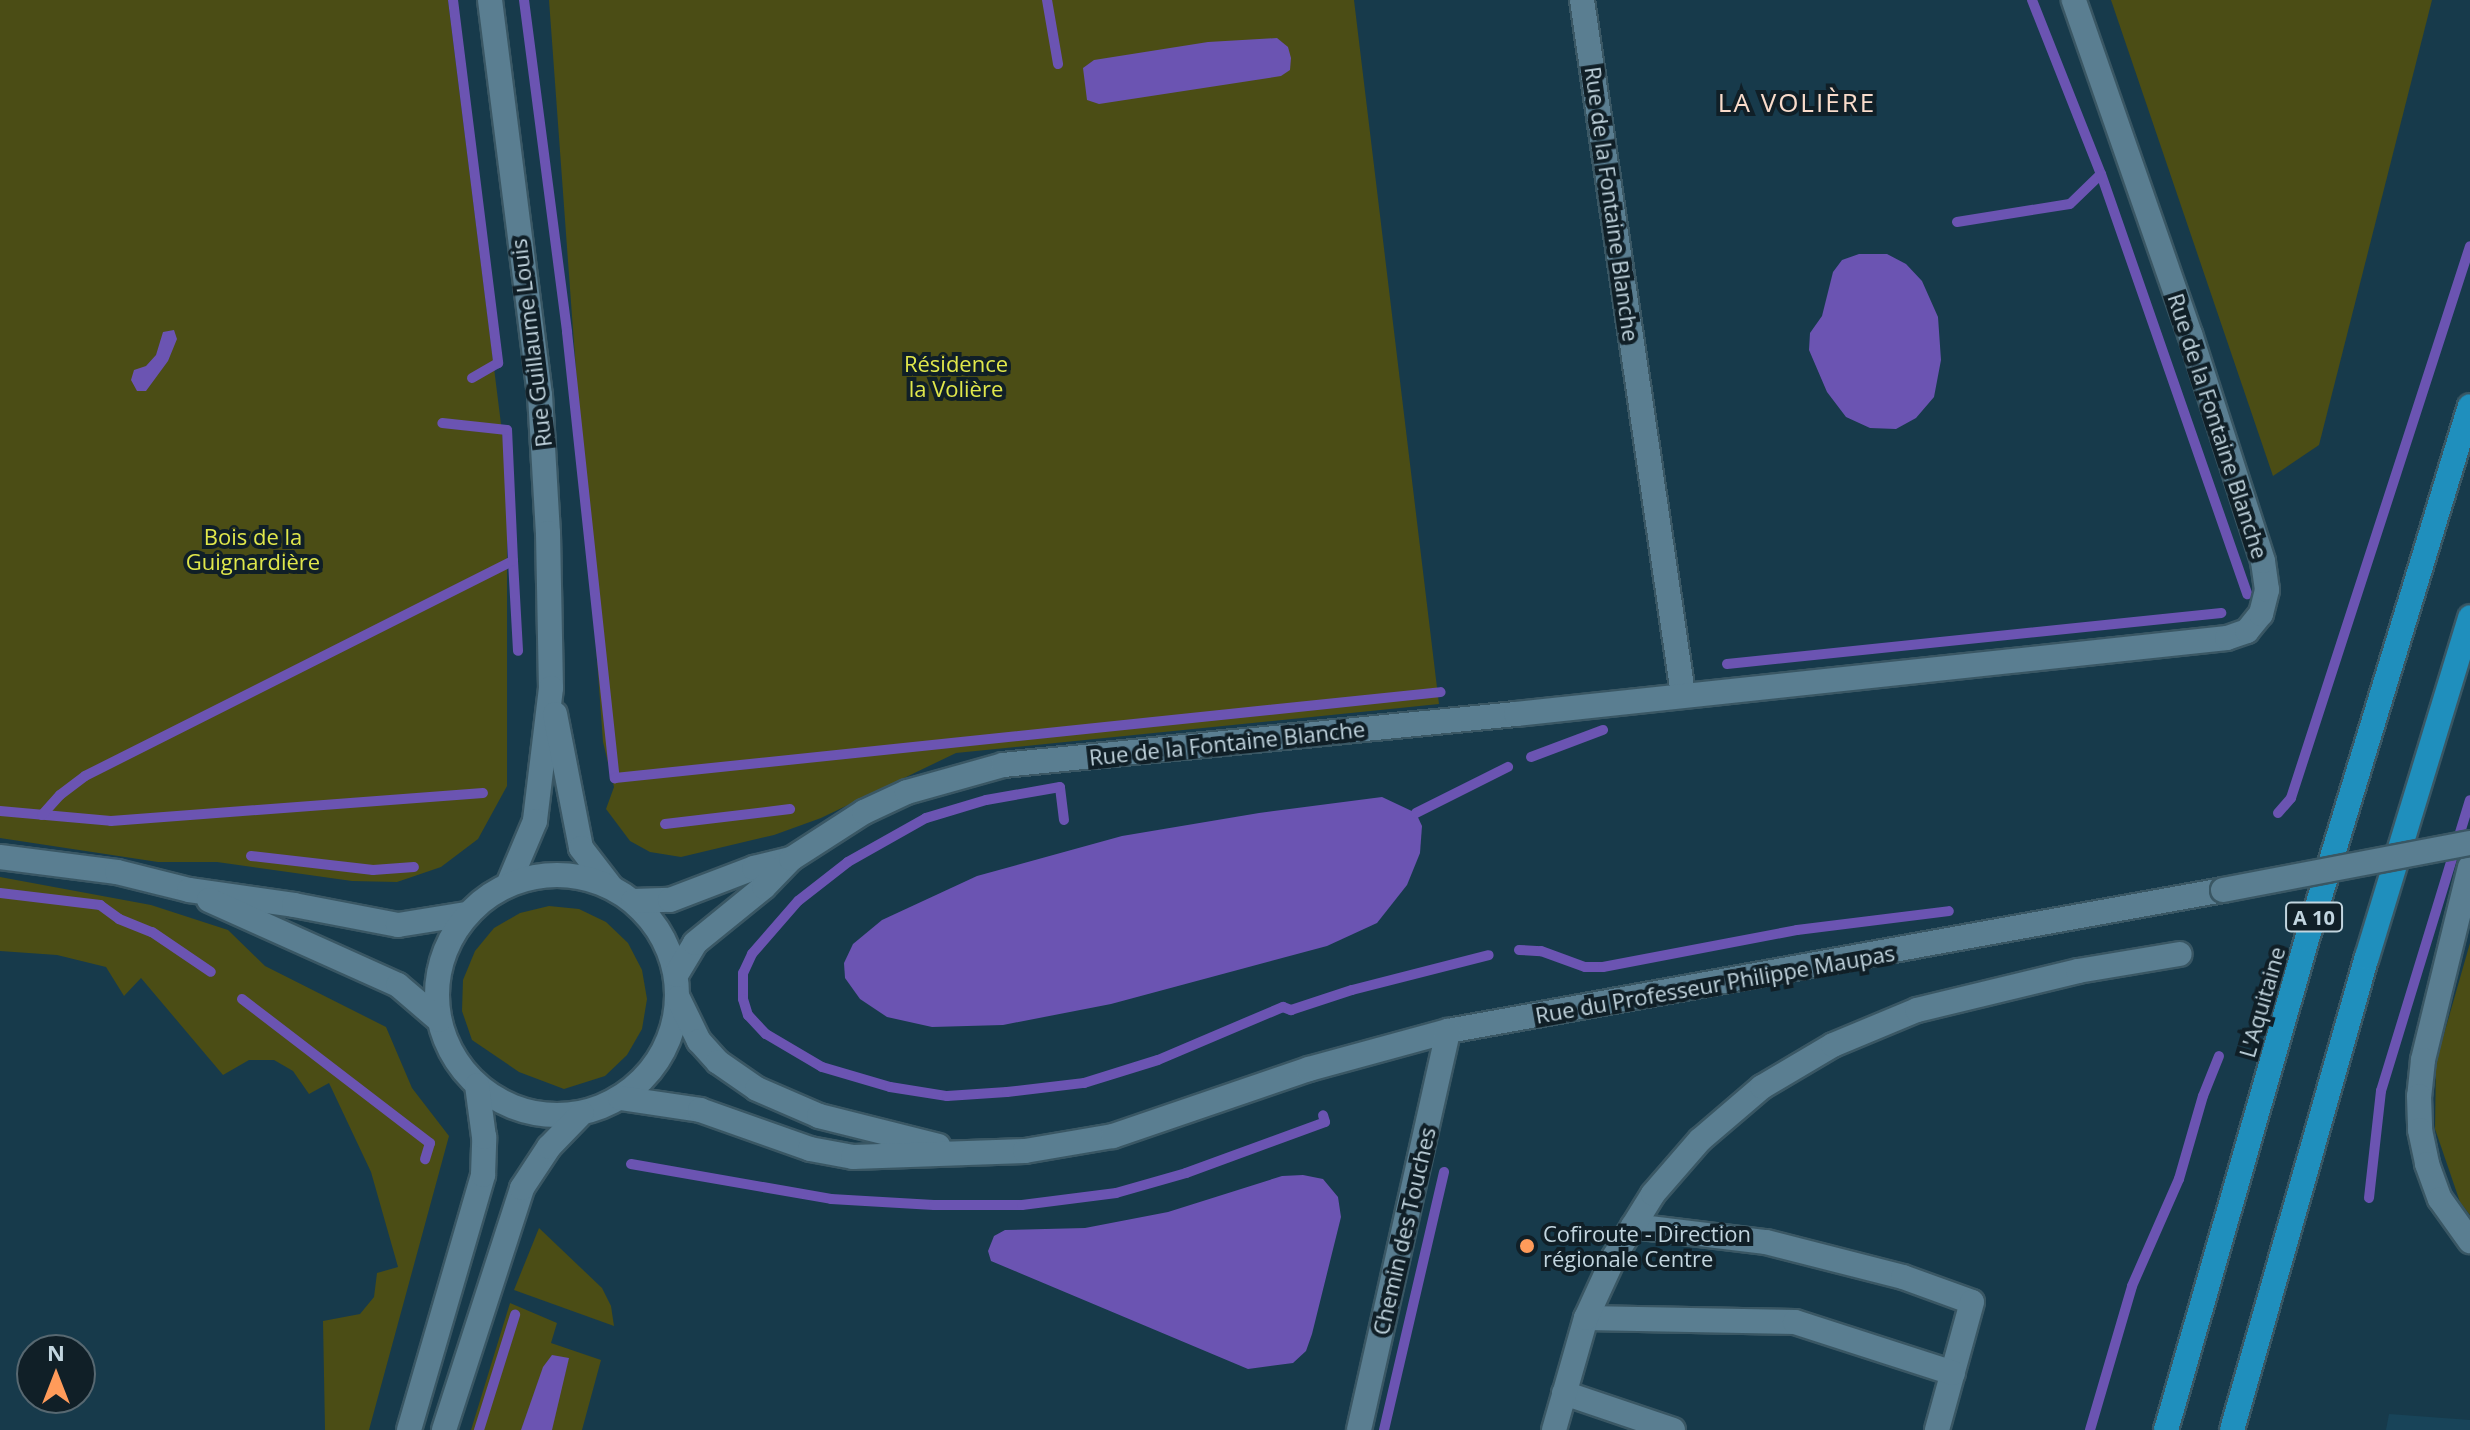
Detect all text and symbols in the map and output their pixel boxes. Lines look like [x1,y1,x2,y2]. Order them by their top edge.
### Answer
street label: Rue de la Fontaine Blanche [1580,65,1644,343]
district label: LA VOLIÈRE [1718,87,1876,119]
street label: Rue Guillaume Louis [505,237,557,449]
street label: Rue de la Fontaine Blanche [2163,290,2273,562]
park label: Résidence la Volière [904,350,1008,402]
park label: Bois de la Guignardière [186,523,320,574]
street label: Rue de la Fontaine Blanche [1088,715,1366,771]
road number: A 10 [2284,901,2344,933]
street label: Rue du Professeur Philippe Maupas [1533,939,1897,1029]
street label: L'Aquitaine [2234,943,2290,1061]
street label: Chemin des Touches [1367,1124,1441,1338]
place label: Cofiroute - Direction régionale Centre [1543,1220,1751,1272]
marker: Cofiroute - Direction régionale Centre [1518,1237,1536,1255]
north arrow [16,1334,96,1414]
text: N [47,1337,65,1367]

